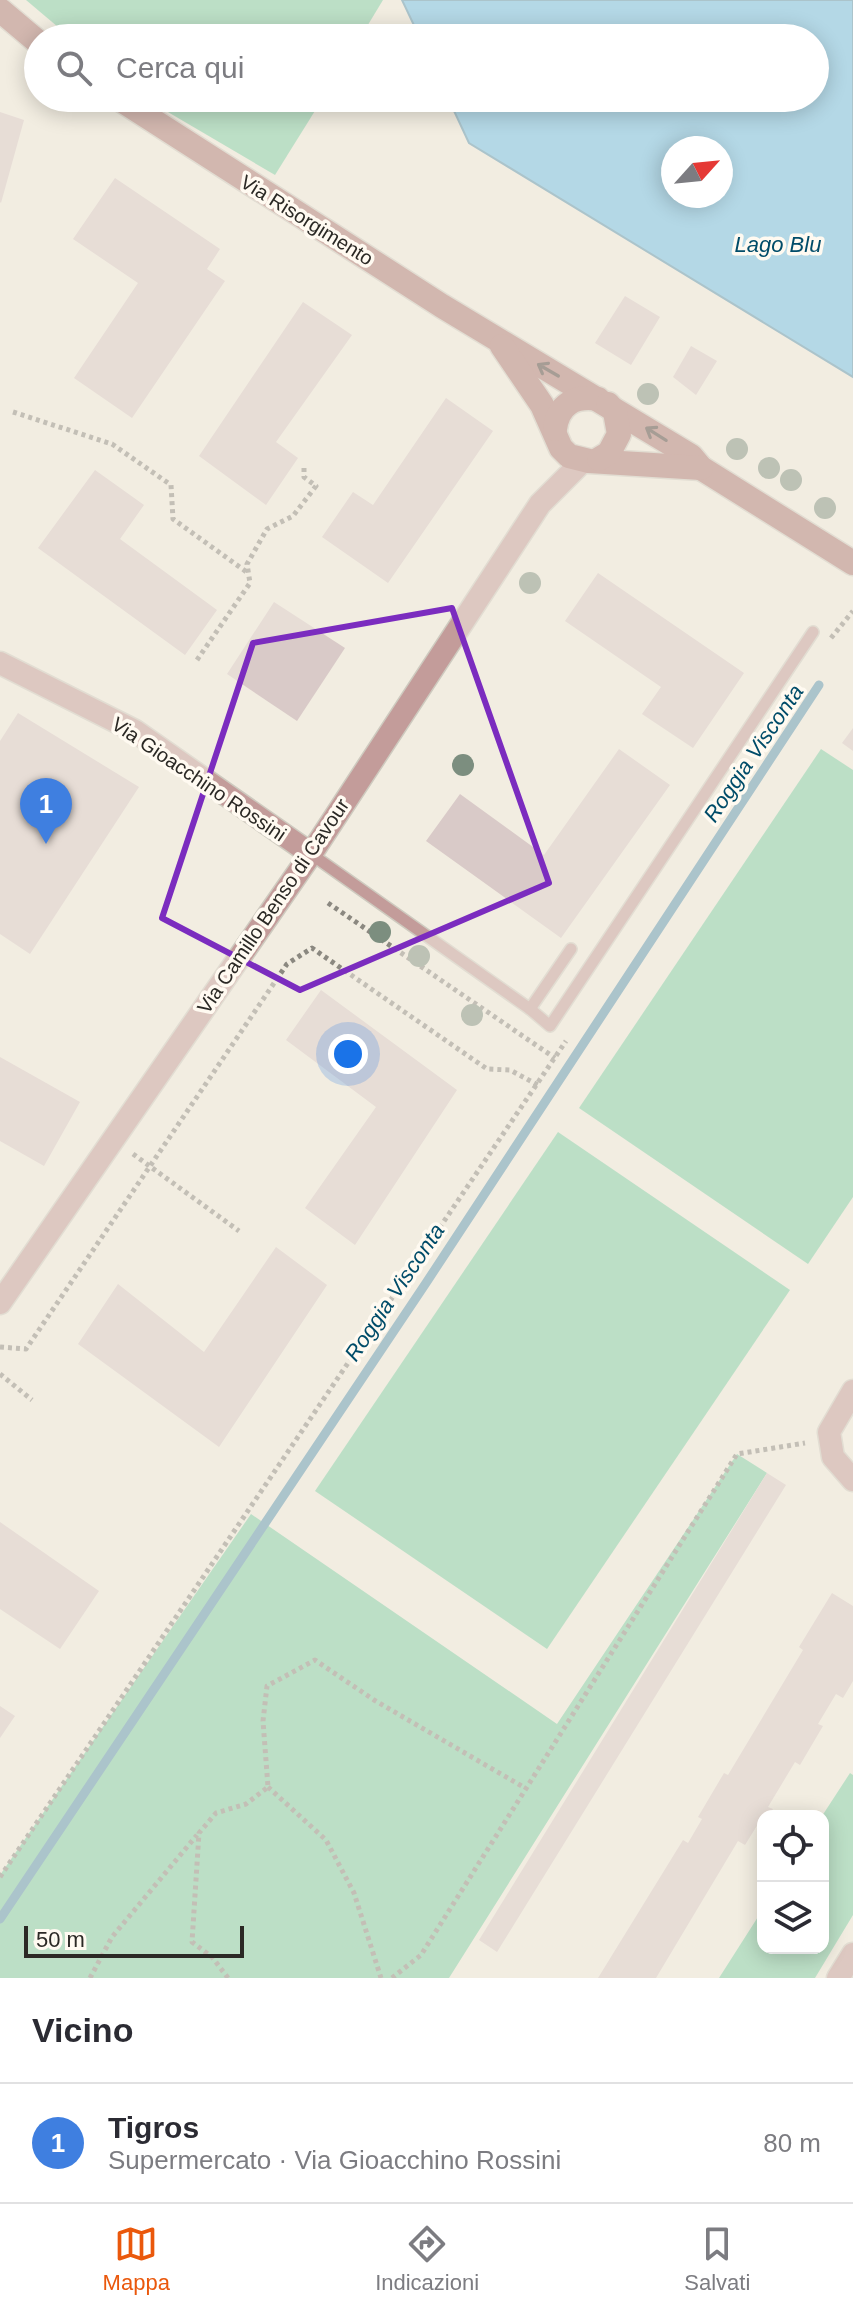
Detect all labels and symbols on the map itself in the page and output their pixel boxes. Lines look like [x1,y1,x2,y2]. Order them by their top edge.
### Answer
north arrow [661,136,733,208]
street label: Via Risorgimento [237,170,377,270]
water label: Lago Blu [735,232,821,257]
one-way arrow [537,362,560,378]
one-way arrow [645,426,668,442]
water label: Roggia Visconta [698,680,808,827]
street label: Via Gioacchino Rossini [108,712,290,846]
pin: 1 [20,778,72,844]
street label: Via Camillo Benso di Cavour [193,794,353,1018]
your location [328,1034,368,1074]
water label: Roggia Visconta [339,1219,449,1366]
scale bar [24,1922,244,1958]

